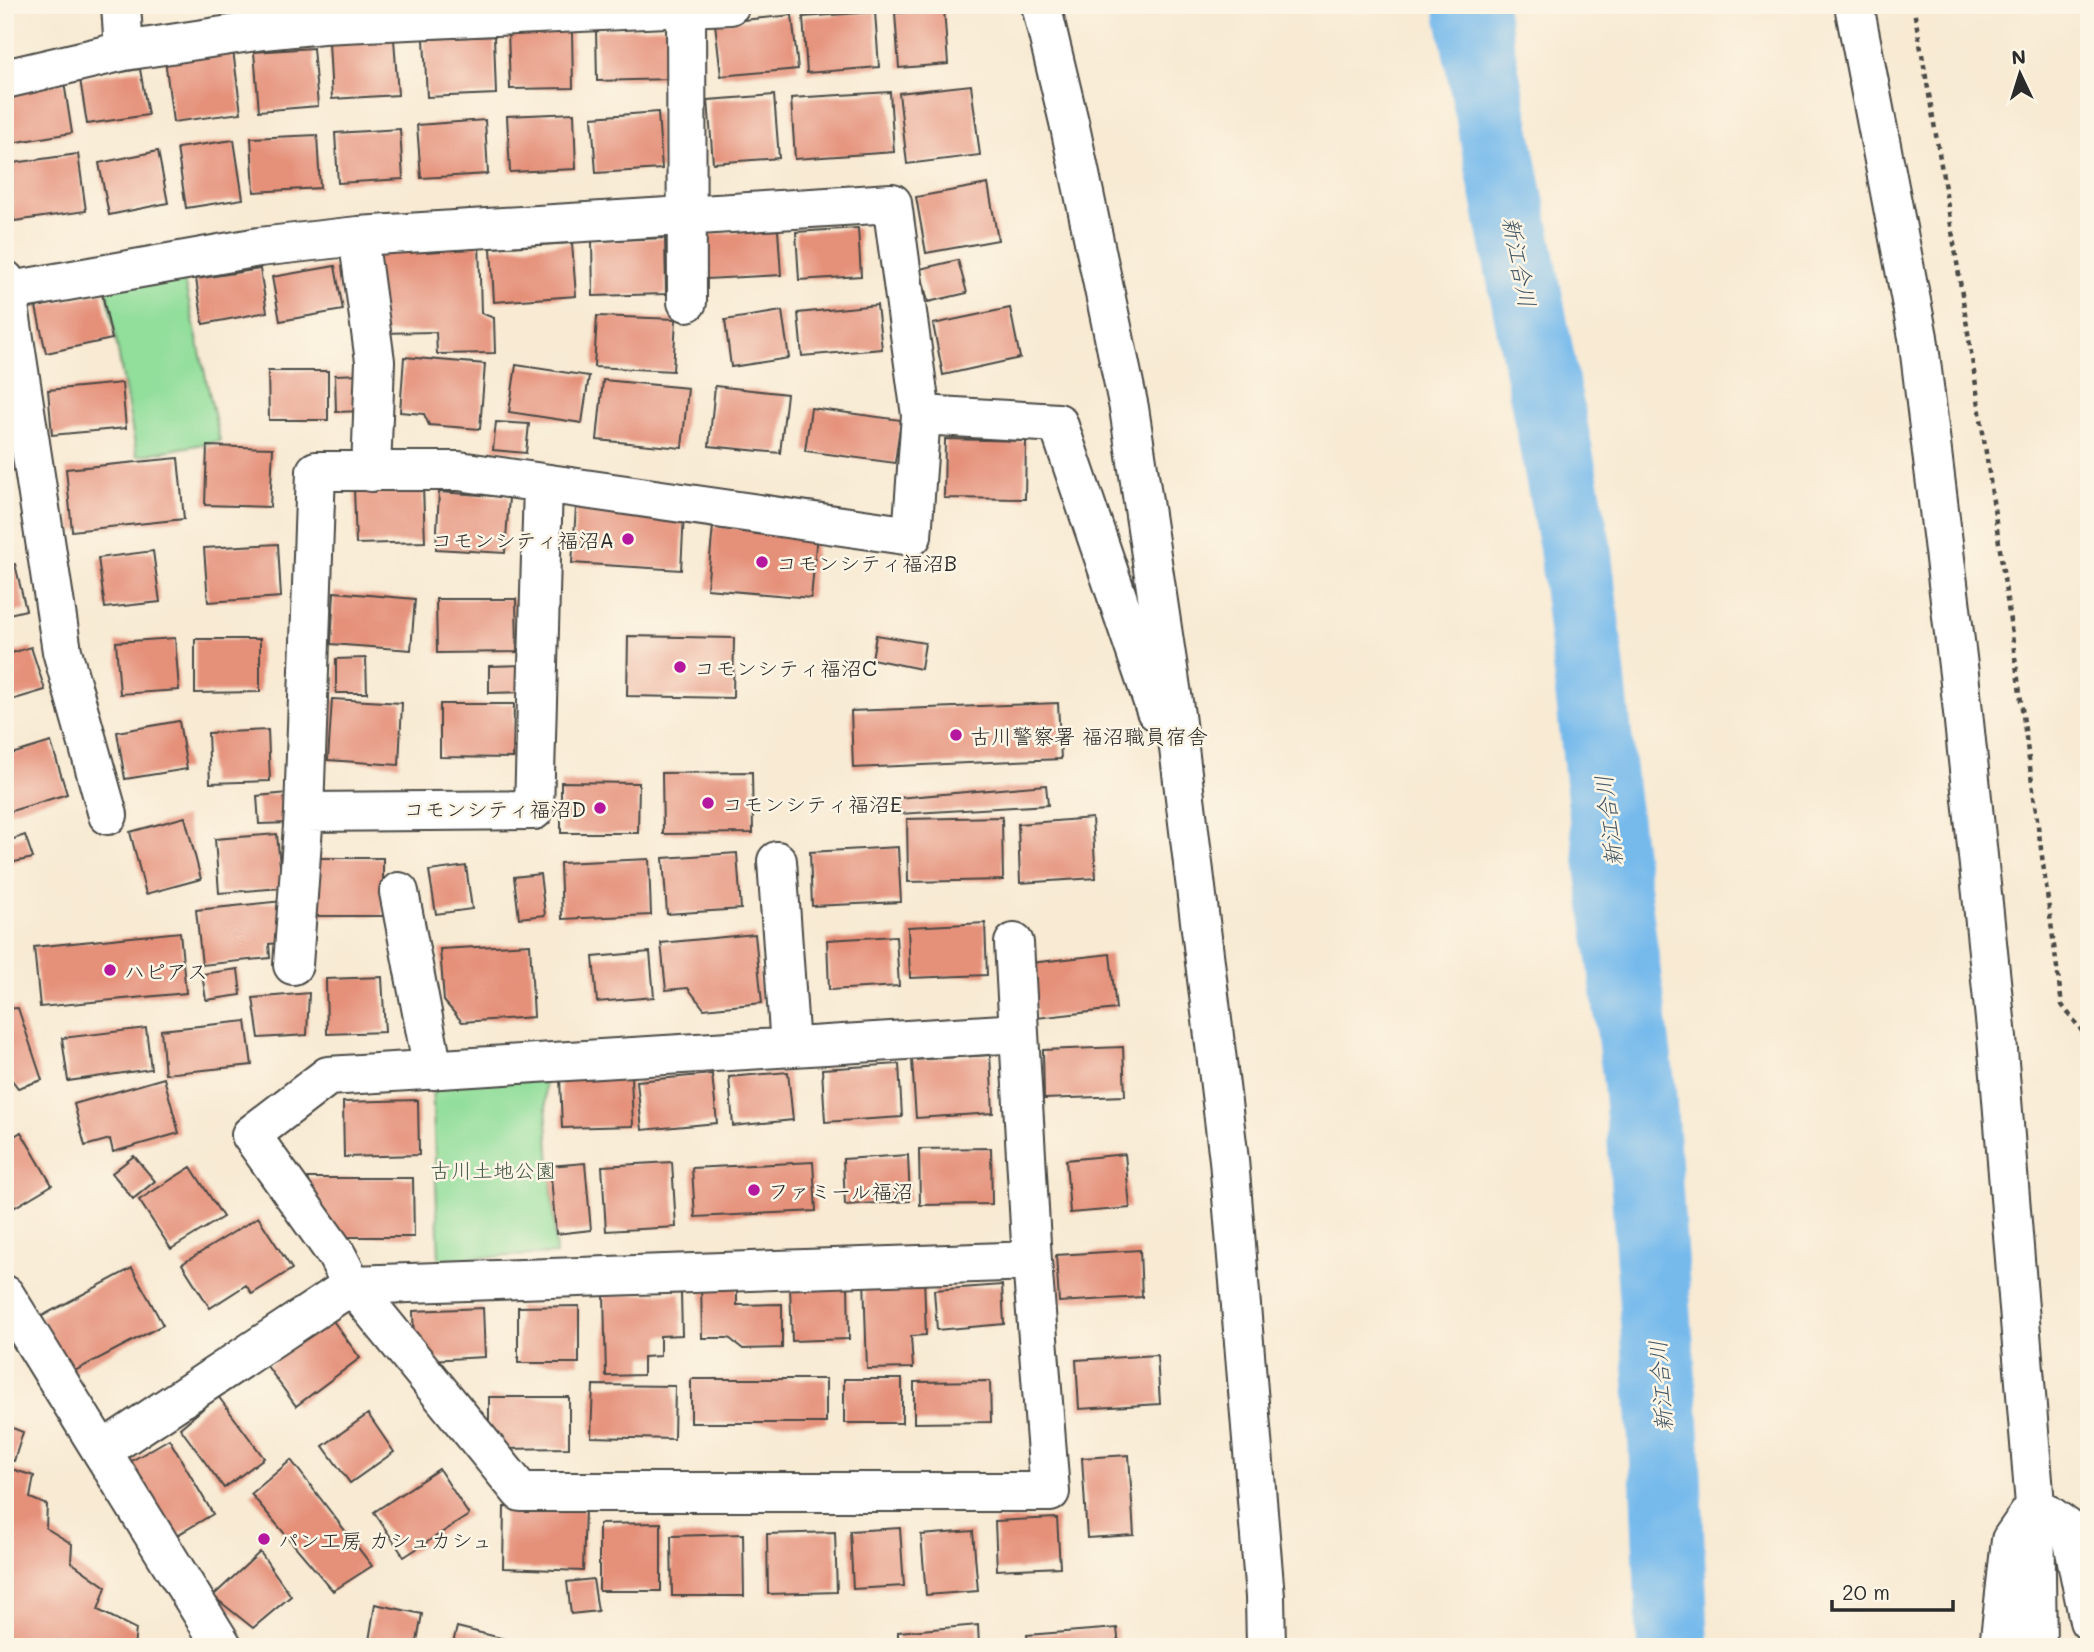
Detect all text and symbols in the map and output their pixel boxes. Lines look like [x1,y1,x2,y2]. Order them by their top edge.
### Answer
north arrow [1986,38,2056,108]
text: N [2011,44,2027,70]
water label: 新江合川 [1496,214,1544,310]
place label: コモンシティ福沼A [431,526,614,553]
marker: コモンシティ福沼A [620,531,636,547]
place label: コモンシティ福沼B [776,549,957,576]
marker: コモンシティ福沼B [754,554,770,570]
place label: コモンシティ福沼C [694,654,877,681]
marker: コモンシティ福沼C [672,659,688,675]
place label: 古川警察署 福沼職員宿舎 [970,722,1208,749]
marker: 古川警察署 福沼職員宿舎 [948,727,964,743]
water label: 新江合川 [1588,774,1628,868]
place label: コモンシティ福沼E [722,790,902,817]
place label: コモンシティ福沼D [404,795,586,822]
marker: コモンシティ福沼E [700,795,716,811]
marker: コモンシティ福沼D [592,800,608,816]
place label: ハピアス [124,957,208,984]
marker: ハピアス [102,962,118,978]
park label: 古川土地公園 [430,1156,556,1183]
place label: ファミール福沼 [768,1177,913,1204]
marker: ファミール福沼 [746,1182,762,1198]
water label: 新江合川 [1642,1339,1678,1433]
place label: パン工房 カシュカシュ [278,1526,492,1553]
marker: パン工房 カシュカシュ [256,1531,272,1547]
scale bar [1832,1568,1952,1612]
text: 20 m [1842,1578,1890,1605]

